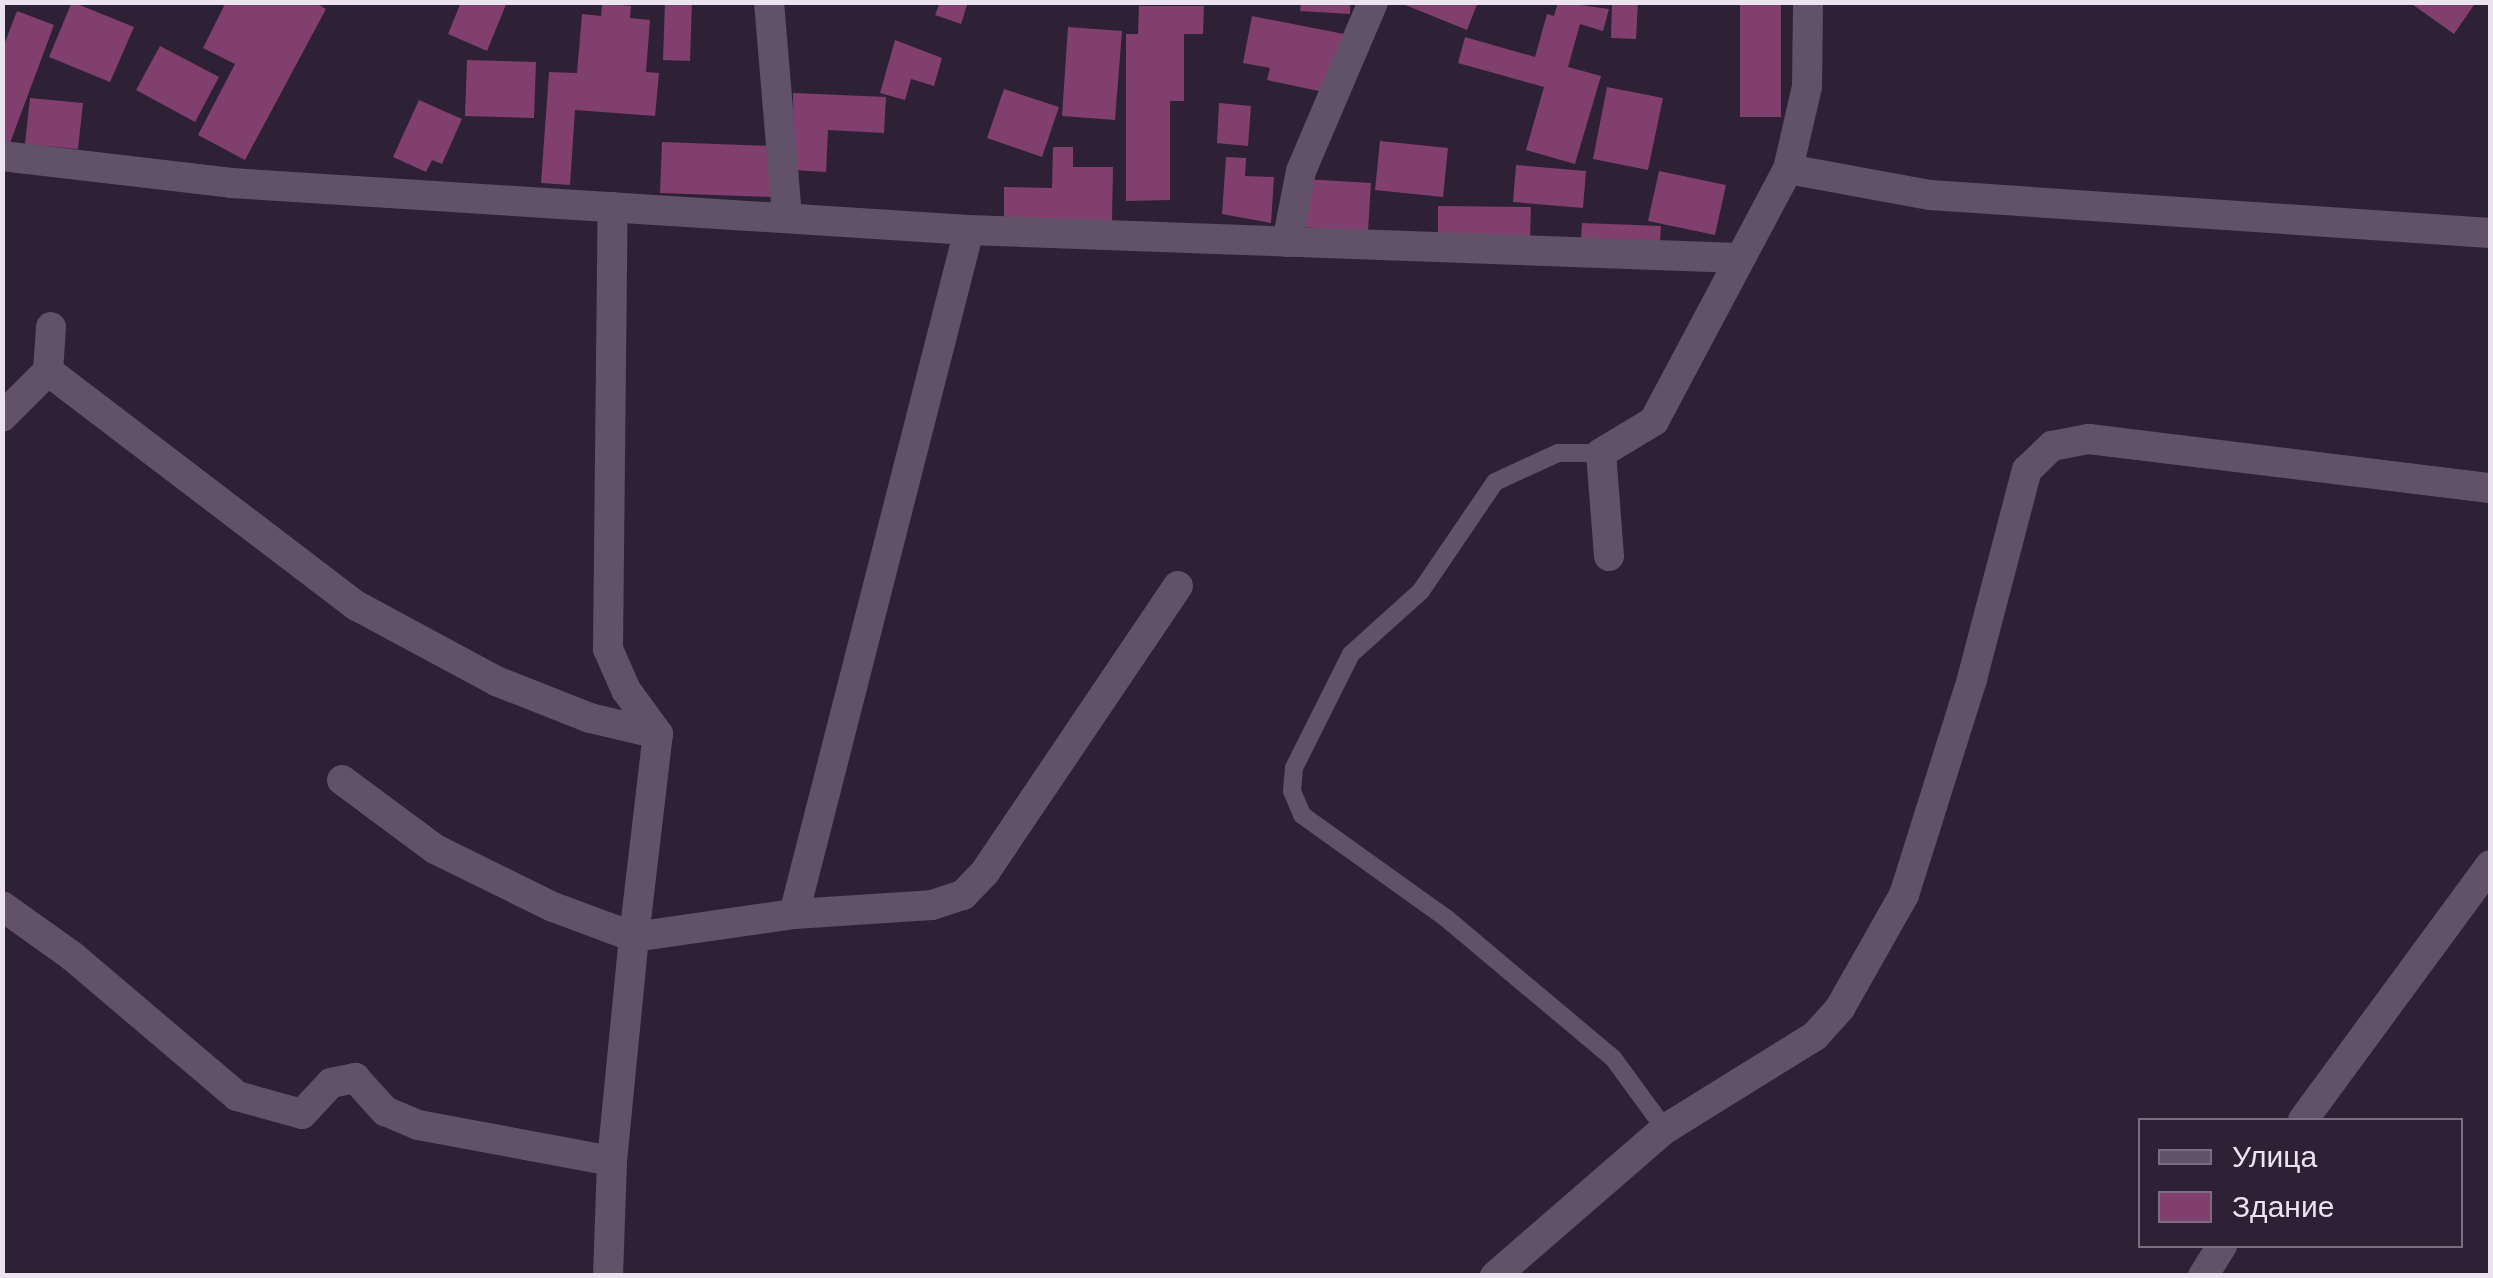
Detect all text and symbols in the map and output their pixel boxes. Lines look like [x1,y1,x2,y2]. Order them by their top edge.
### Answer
legend [2138,1118,2463,1248]
text: Улица [2232,1140,2317,1173]
text: Здание [2232,1190,2334,1223]

